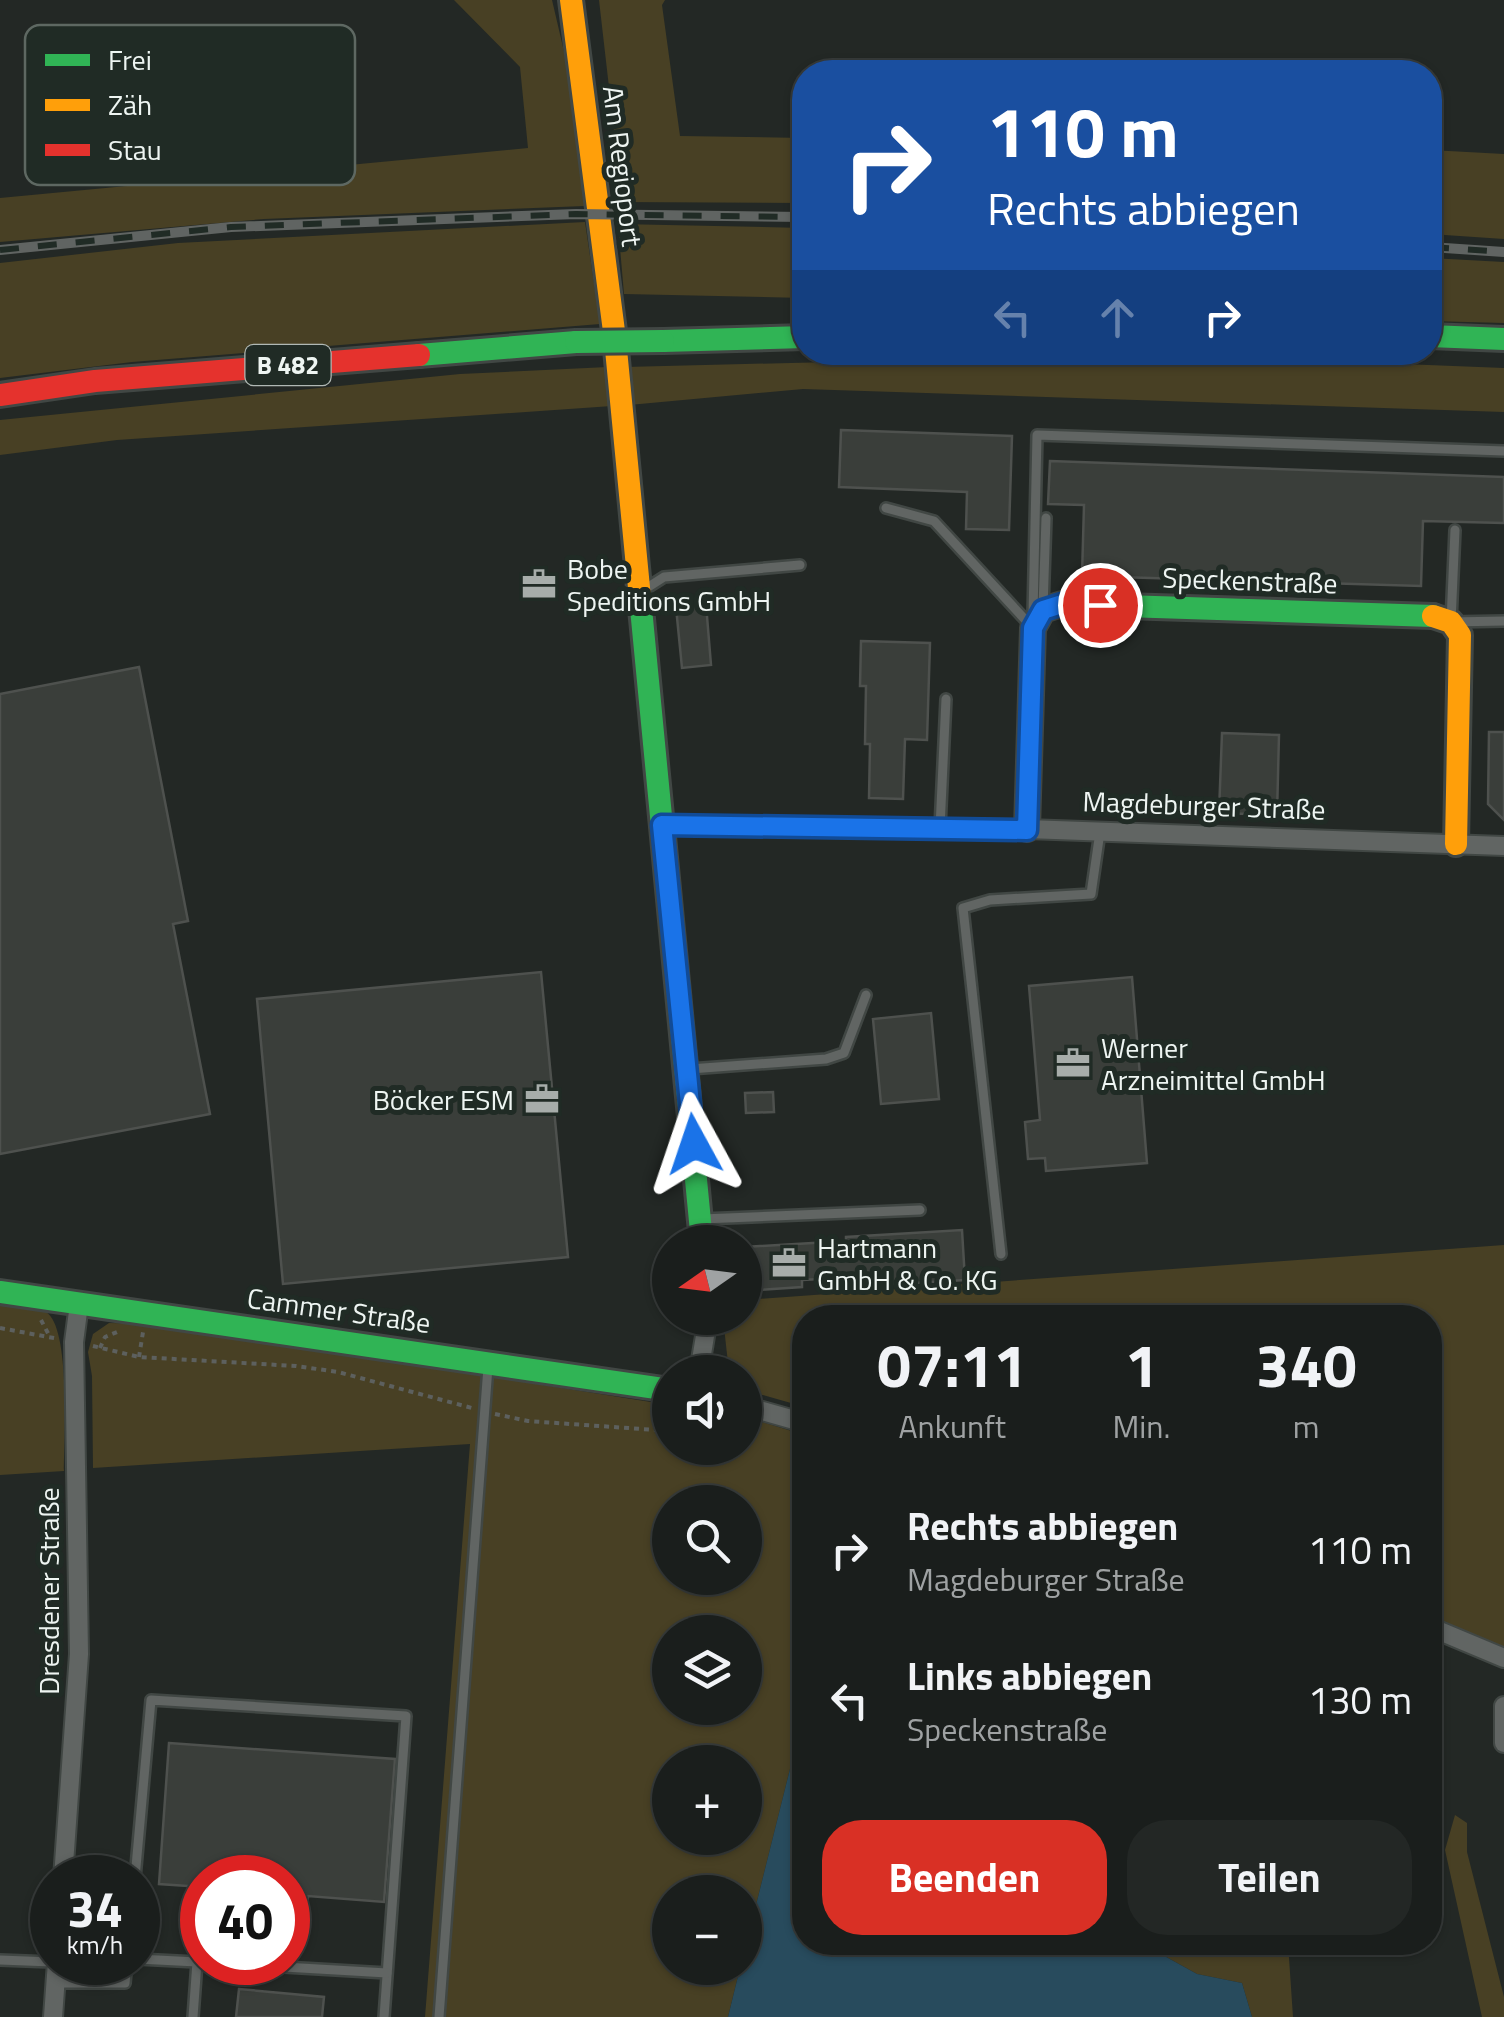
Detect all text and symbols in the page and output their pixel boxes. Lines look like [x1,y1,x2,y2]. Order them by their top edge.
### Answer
legend [25,25,355,185]
text: Frei [108,38,152,81]
text: 110 m [987,78,1179,184]
text: Zäh [108,83,152,126]
street label: Am Regioport [592,83,654,249]
icon: right [822,100,952,230]
text: Stau [108,128,162,171]
text: Rechts abbiegen [987,174,1300,242]
icon: left [985,290,1040,345]
icon: ahead [1090,290,1145,345]
icon: right [1195,290,1250,345]
road number: B 482 [246,345,330,385]
place label: Bobe Speditions GmbH [567,547,771,622]
street label: Speckenstraße [1162,555,1338,605]
pin [1058,563,1143,648]
office icon: Bobe Speditions GmbH [520,565,558,603]
icon: arrive [1073,578,1128,633]
street label: Magdeburger Straße [1082,779,1326,831]
place label: Werner Arzneimittel GmbH [1101,1026,1326,1101]
office icon: Werner Arzneimittel GmbH [1054,1044,1092,1082]
place label: Böcker ESM [373,1078,514,1121]
office icon: Böcker ESM [523,1080,561,1118]
position arrow [642,1092,746,1196]
north arrow [652,1225,762,1335]
map controls [652,1225,762,1985]
place label: Hartmann GmbH & Co. KG [817,1226,997,1301]
office icon: Hartmann GmbH & Co. KG [770,1244,808,1282]
street label: Cammer Straße [245,1276,433,1344]
text: 07:11 [877,1319,1027,1410]
text: 1 [1125,1319,1158,1410]
text: 340 [1256,1319,1357,1410]
button: sound [652,1355,762,1465]
text: Ankunft [898,1402,1006,1450]
text: Min. [1112,1402,1170,1450]
text: m [1293,1402,1320,1450]
button: search [652,1485,762,1595]
street label: Dresdener Straße [27,1487,70,1695]
text: Rechts abbiegen [907,1497,1178,1555]
text: 110 m [1308,1521,1412,1579]
icon: right [822,1523,877,1578]
text: Magdeburger Straße [907,1555,1185,1603]
button: layers [652,1615,762,1725]
text: Links abbiegen [907,1647,1152,1705]
text: 130 m [1308,1671,1412,1729]
icon: left [822,1673,877,1728]
text: Speckenstraße [907,1705,1107,1753]
button: + [652,1745,762,1855]
button: Beenden [822,1820,1107,1935]
button: Teilen [1127,1820,1412,1935]
speed limit sign: 40 [180,1855,310,1985]
text: 34 [67,1870,123,1946]
button: − [652,1875,762,1985]
text: km/h [67,1926,123,1964]

